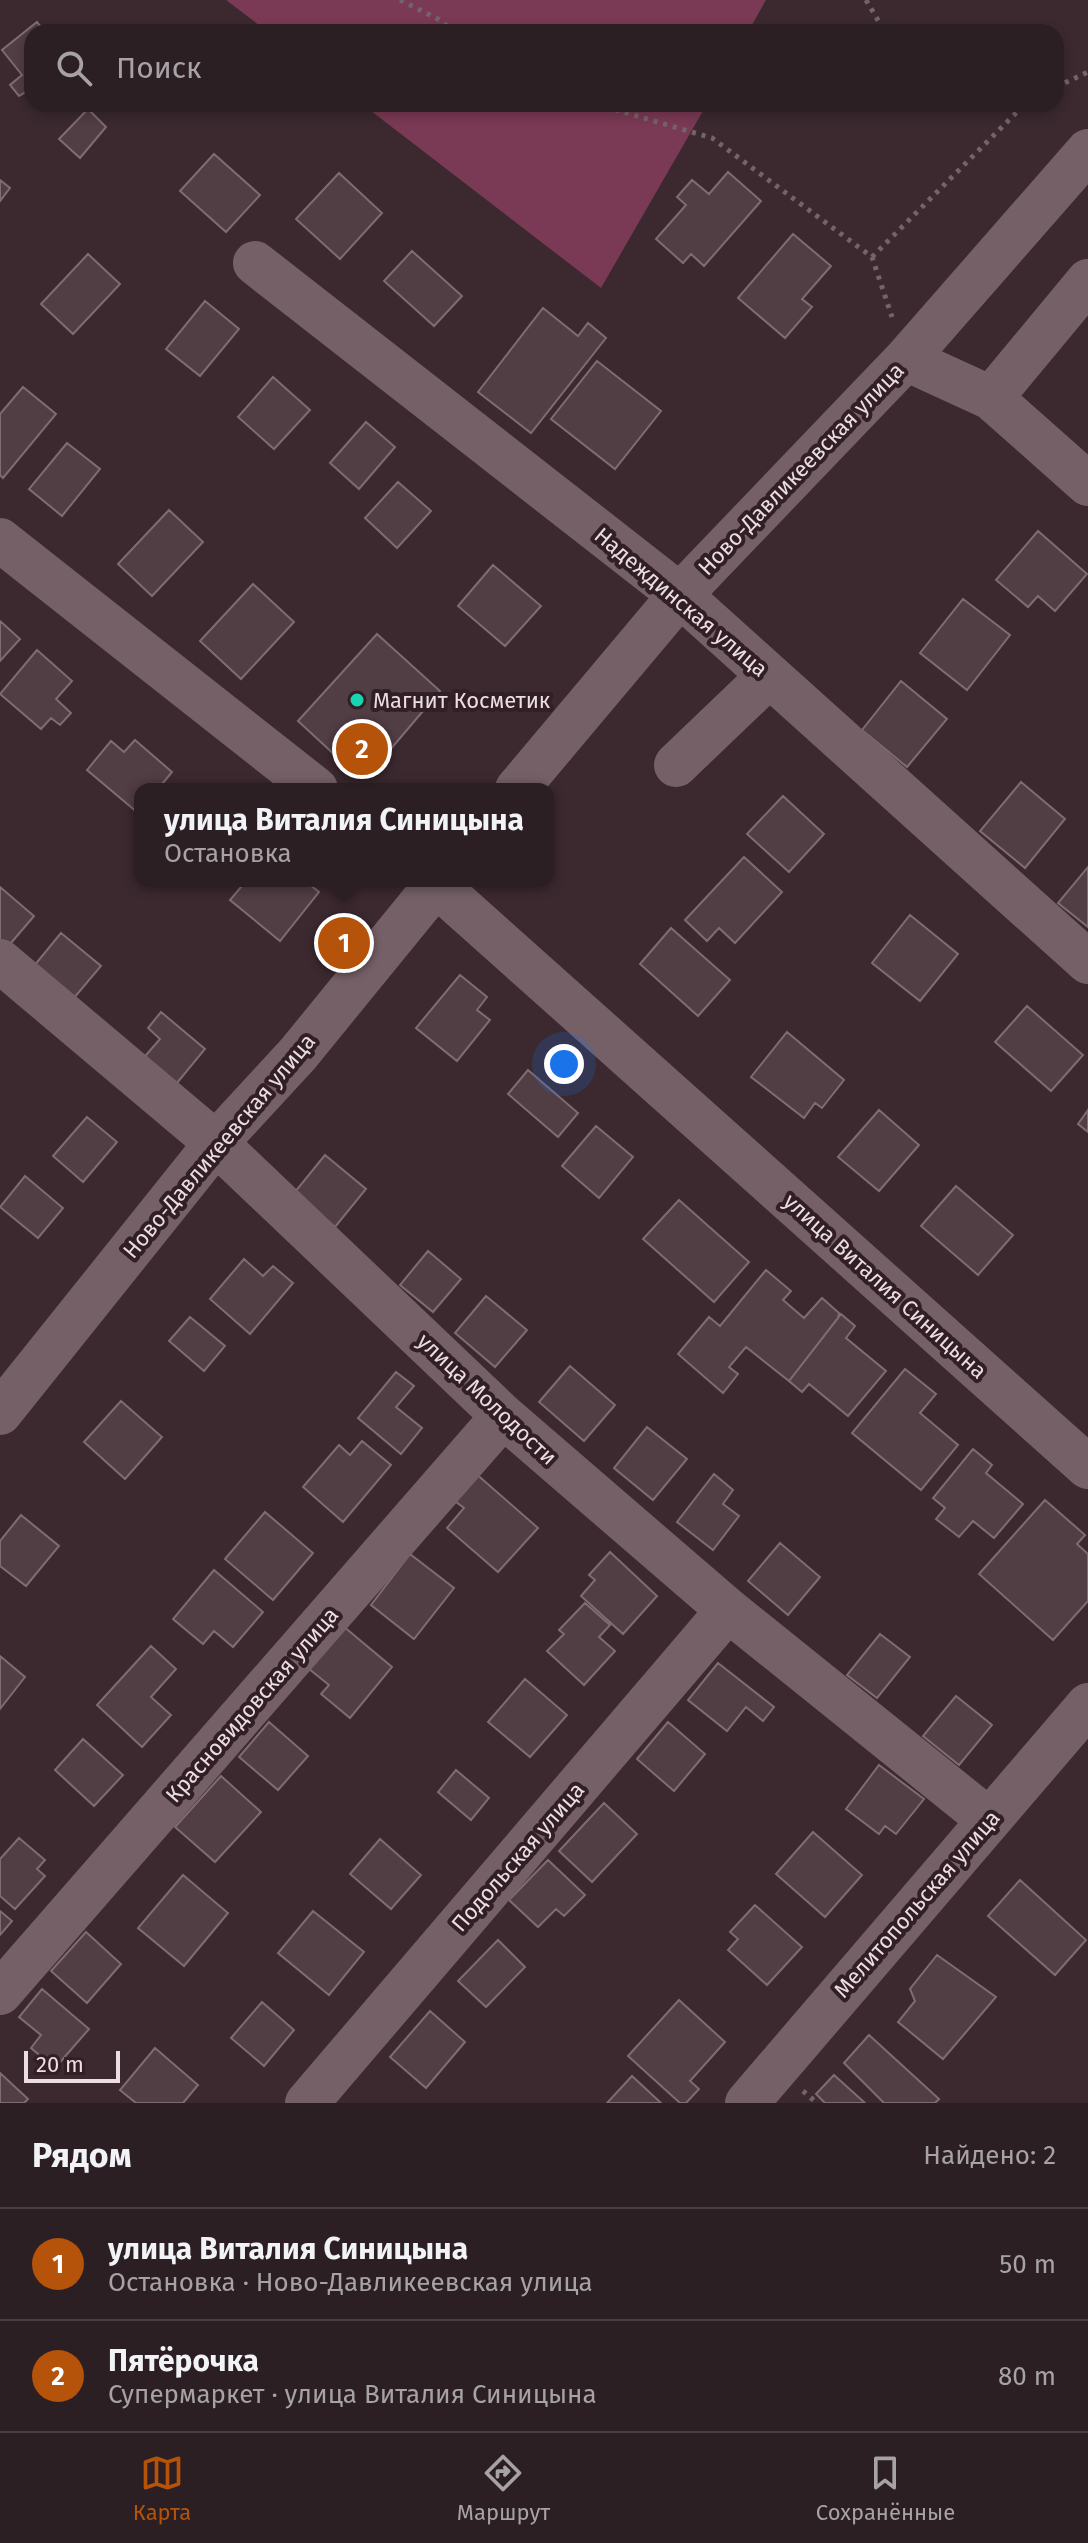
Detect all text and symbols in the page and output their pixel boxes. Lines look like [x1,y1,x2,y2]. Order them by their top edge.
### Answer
search box [24,24,1064,112]
icon: search [52,46,96,90]
text: Поиск [116,50,202,86]
street label: Ново-Давликеевская улица [692,357,910,581]
street label: Надеждинская улица [589,522,773,682]
place label: Магнит Косметик [373,687,551,714]
marker: Магнит Косметик [348,691,366,709]
pin: 2 [336,719,388,779]
popup [134,783,554,887]
text: улица Виталия Синицына [164,802,524,838]
text: Остановка [164,838,292,869]
pin: 1 [318,913,370,973]
street label: Ново-Давликеевская улица [117,1028,321,1264]
your location [544,1044,584,1084]
street label: улица Виталия Синицына [778,1188,992,1384]
street label: улица Молодости [412,1327,562,1471]
street label: Красновидовская улица [160,1602,344,1808]
street label: Подольская улица [446,1777,590,1937]
street label: Мелитопольская улица [828,1805,1006,2003]
scale bar [24,2047,120,2083]
text: 20 m [36,2051,84,2078]
text: Рядом [32,2135,131,2176]
text: Найдено: 2 [923,2140,1056,2171]
text: улица Виталия Синицына [108,2231,468,2267]
text: 1 [52,2249,64,2280]
text: 50 m [999,2249,1056,2280]
text: Остановка · Ново-Давликеевская улица [108,2267,593,2298]
text: Пятёрочка [108,2343,259,2379]
text: 2 [51,2361,65,2392]
text: 80 m [998,2361,1056,2392]
text: Супермаркет · улица Виталия Синицына [108,2379,597,2410]
tab: Карта [133,2451,191,2526]
tab: Маршрут [457,2451,550,2526]
tab: Сохранённые [816,2451,955,2526]

